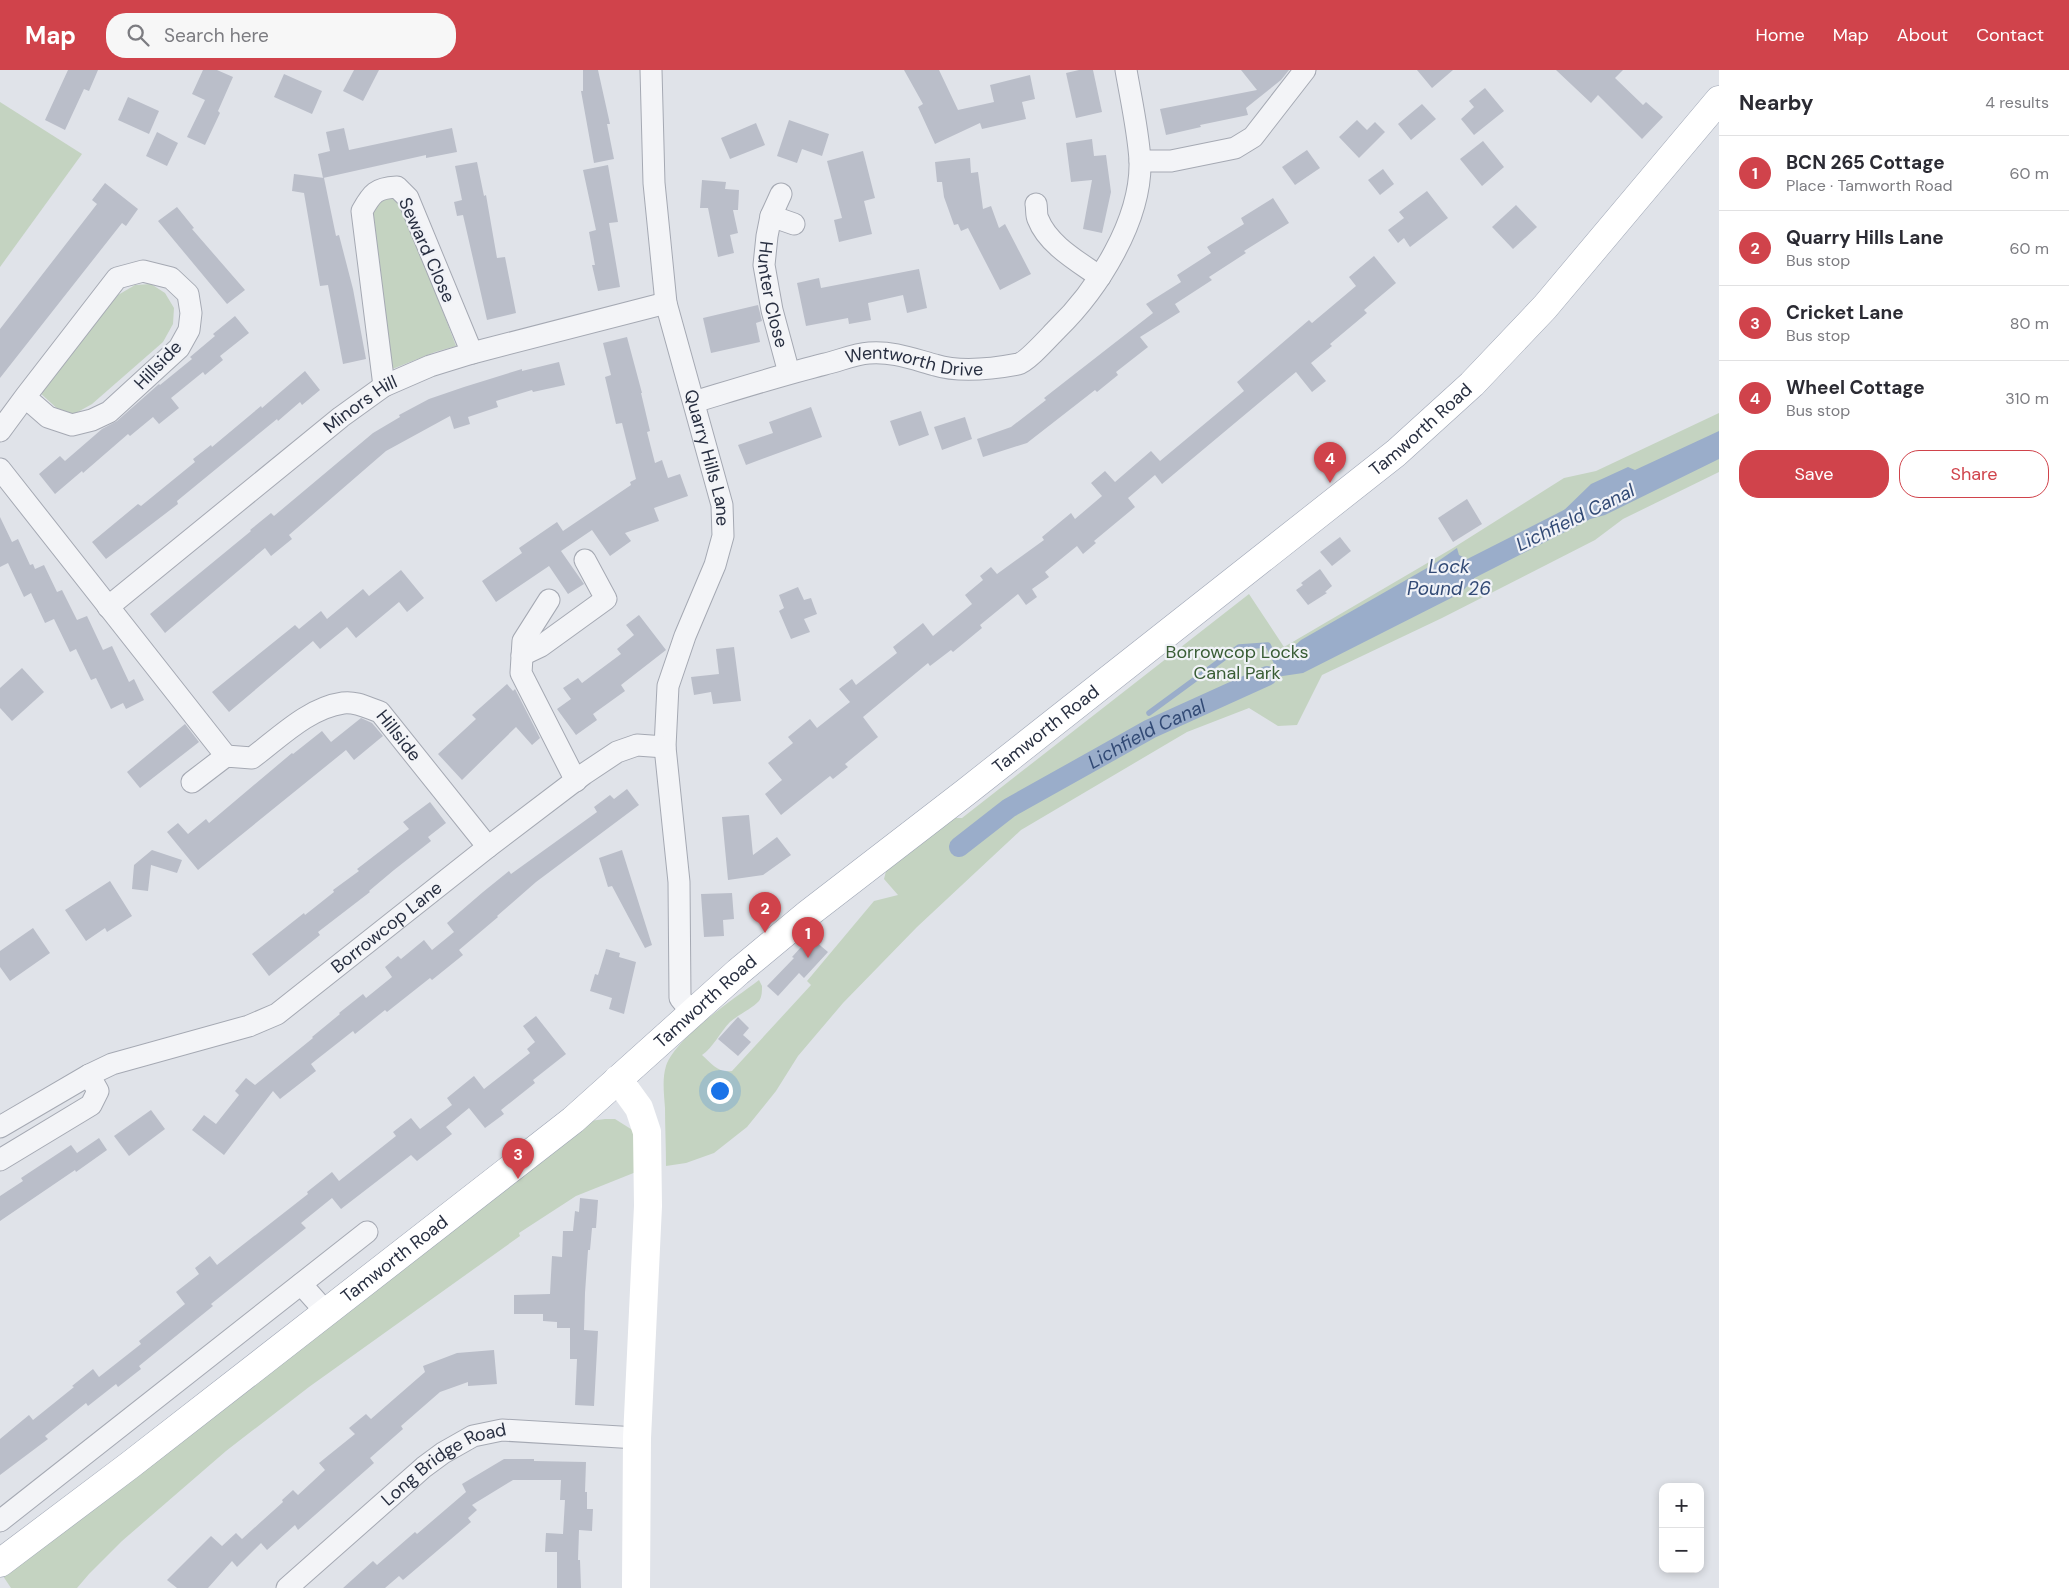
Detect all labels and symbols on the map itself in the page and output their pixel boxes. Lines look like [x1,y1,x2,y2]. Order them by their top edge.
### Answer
street label: Seward Close [393,194,461,306]
street label: Hunter Close [752,240,794,351]
street label: Hillside [129,335,187,395]
street label: Wentworth Drive [843,341,984,382]
street label: Minors Hill [318,370,401,439]
street label: Tamworth Road [1364,378,1477,481]
street label: Quarry Hills Lane [679,387,735,526]
pin: 4 [1314,442,1346,483]
water label: Lichfield Canal [1512,478,1639,557]
water label: Lock Pound 26 [1407,554,1491,601]
park label: Borrowcop Locks Canal Park [1166,640,1308,685]
street label: Tamworth Road [987,680,1104,779]
water label: Lichfield Canal [1083,693,1210,774]
street label: Hillside [371,705,427,766]
street label: Borrowcop Lane [326,876,447,979]
pin: 2 [749,892,781,933]
pin: 1 [792,917,824,958]
street label: Tamworth Road [649,949,762,1054]
your location [707,1078,733,1104]
pin: 3 [502,1138,534,1179]
street label: Tamworth Road [336,1210,453,1308]
street label: Long Bridge Road [376,1417,508,1511]

